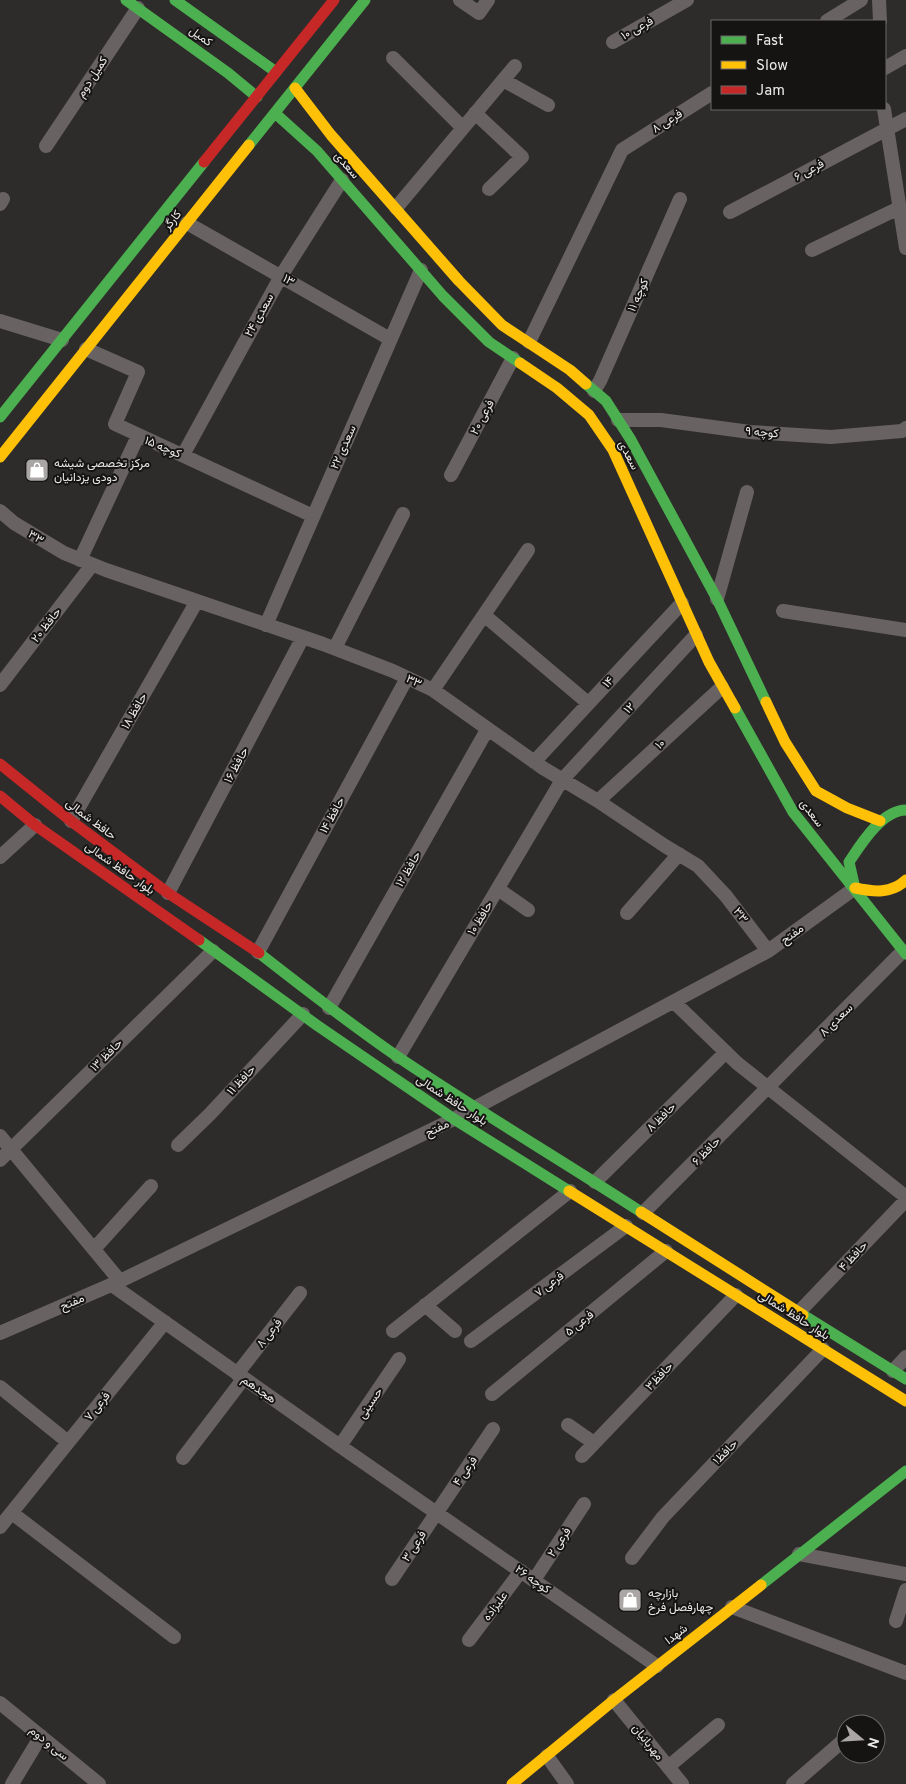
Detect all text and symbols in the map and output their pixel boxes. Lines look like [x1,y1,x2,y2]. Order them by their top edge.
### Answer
street label: فرعی ۱۰ [618,13,656,44]
legend [711,20,886,110]
street label: کمیل [186,23,215,51]
text: Fast [756,32,784,51]
street label: کمیل دوم [74,54,112,101]
text: Slow [756,57,788,76]
text: Jam [756,82,785,101]
street label: فرعی ۸ [649,106,686,137]
street label: سعدی [330,149,363,183]
street label: فرعی ۶ [792,156,827,185]
street label: کارگر [159,207,186,235]
street label: ۱۳ [280,271,298,291]
street label: کوچه ۱۱ [625,276,653,315]
street label: سعدی ۲۴ [241,291,278,340]
street label: فرعی ۲۰ [467,397,499,438]
street label: سعدی ۲۲ [327,423,361,472]
street label: کوچه ۹ [745,424,779,442]
street label: کوچه ۱۵ [142,433,183,463]
street label: سعدی [614,438,642,473]
place label: مرکز تخصصی شیشه دودی یزدانیان [54,456,150,486]
shop icon: مرکز تخصصی شیشه دودی یزدانیان [24,457,50,483]
street label: ۳۳ [25,527,46,549]
street label: حافظ ۲۰ [28,605,65,646]
street label: ۳۳ [403,671,424,693]
street label: ۱۴ [599,673,618,692]
street label: حافظ ۱۸ [118,691,152,732]
street label: ۱۲ [621,700,639,718]
street label: ۱۰ [652,736,669,754]
street label: حافظ ۱۶ [221,745,253,786]
street label: حافظ ۱۴ [316,795,349,836]
street label: حافظ شمالی [62,796,119,844]
street label: سعدی [795,796,827,831]
street label: بلوار حافظ شمالی [81,839,158,899]
street label: حافظ ۱۲ [392,849,425,890]
street label: حافظ ۱۰ [464,898,497,939]
street label: ۳۳ [729,904,751,927]
street label: مفتح [778,921,807,949]
street label: سعدی ۸ [817,1001,857,1041]
street label: حافظ ۱۳ [87,1036,127,1076]
street label: حافظ ۱۱ [224,1062,260,1099]
street label: بلوار حافظ شمالی [413,1072,490,1130]
street label: حافظ ۸ [643,1099,680,1136]
street label: مفتح [423,1116,452,1142]
street label: حافظ ۶ [689,1134,725,1170]
street label: حافظ ۴ [836,1238,872,1275]
street label: فرعی ۷ [532,1268,568,1301]
street label: بلوار حافظ شمالی [755,1287,832,1344]
street label: مفتح [58,1291,87,1315]
street label: فرعی ۵ [562,1307,598,1340]
street label: فرعی ۸ [253,1316,286,1352]
street label: حافظ۳ [642,1359,677,1394]
street label: هجدهم [238,1372,279,1408]
street label: حسینی [355,1385,387,1422]
street label: فرعی ۷ [81,1389,114,1425]
street label: حافظ۱ [710,1437,742,1469]
street label: فرعی ۴ [450,1454,482,1490]
street label: فرعی ۲ [544,1525,575,1560]
street label: فرعی ۳ [399,1528,431,1565]
street label: کوچه ۲۶ [512,1562,553,1598]
place label: بازارچه چهارفصل فرخ [648,1586,713,1616]
shop icon: بازارچه چهارفصل فرخ [617,1587,643,1613]
street label: علیزاده [480,1589,512,1625]
street label: شهدا [662,1621,691,1649]
north arrow [836,1714,886,1764]
street label: مهربانیان [628,1721,667,1764]
street label: سی و دوم [25,1723,71,1765]
text: N [862,1735,882,1750]

